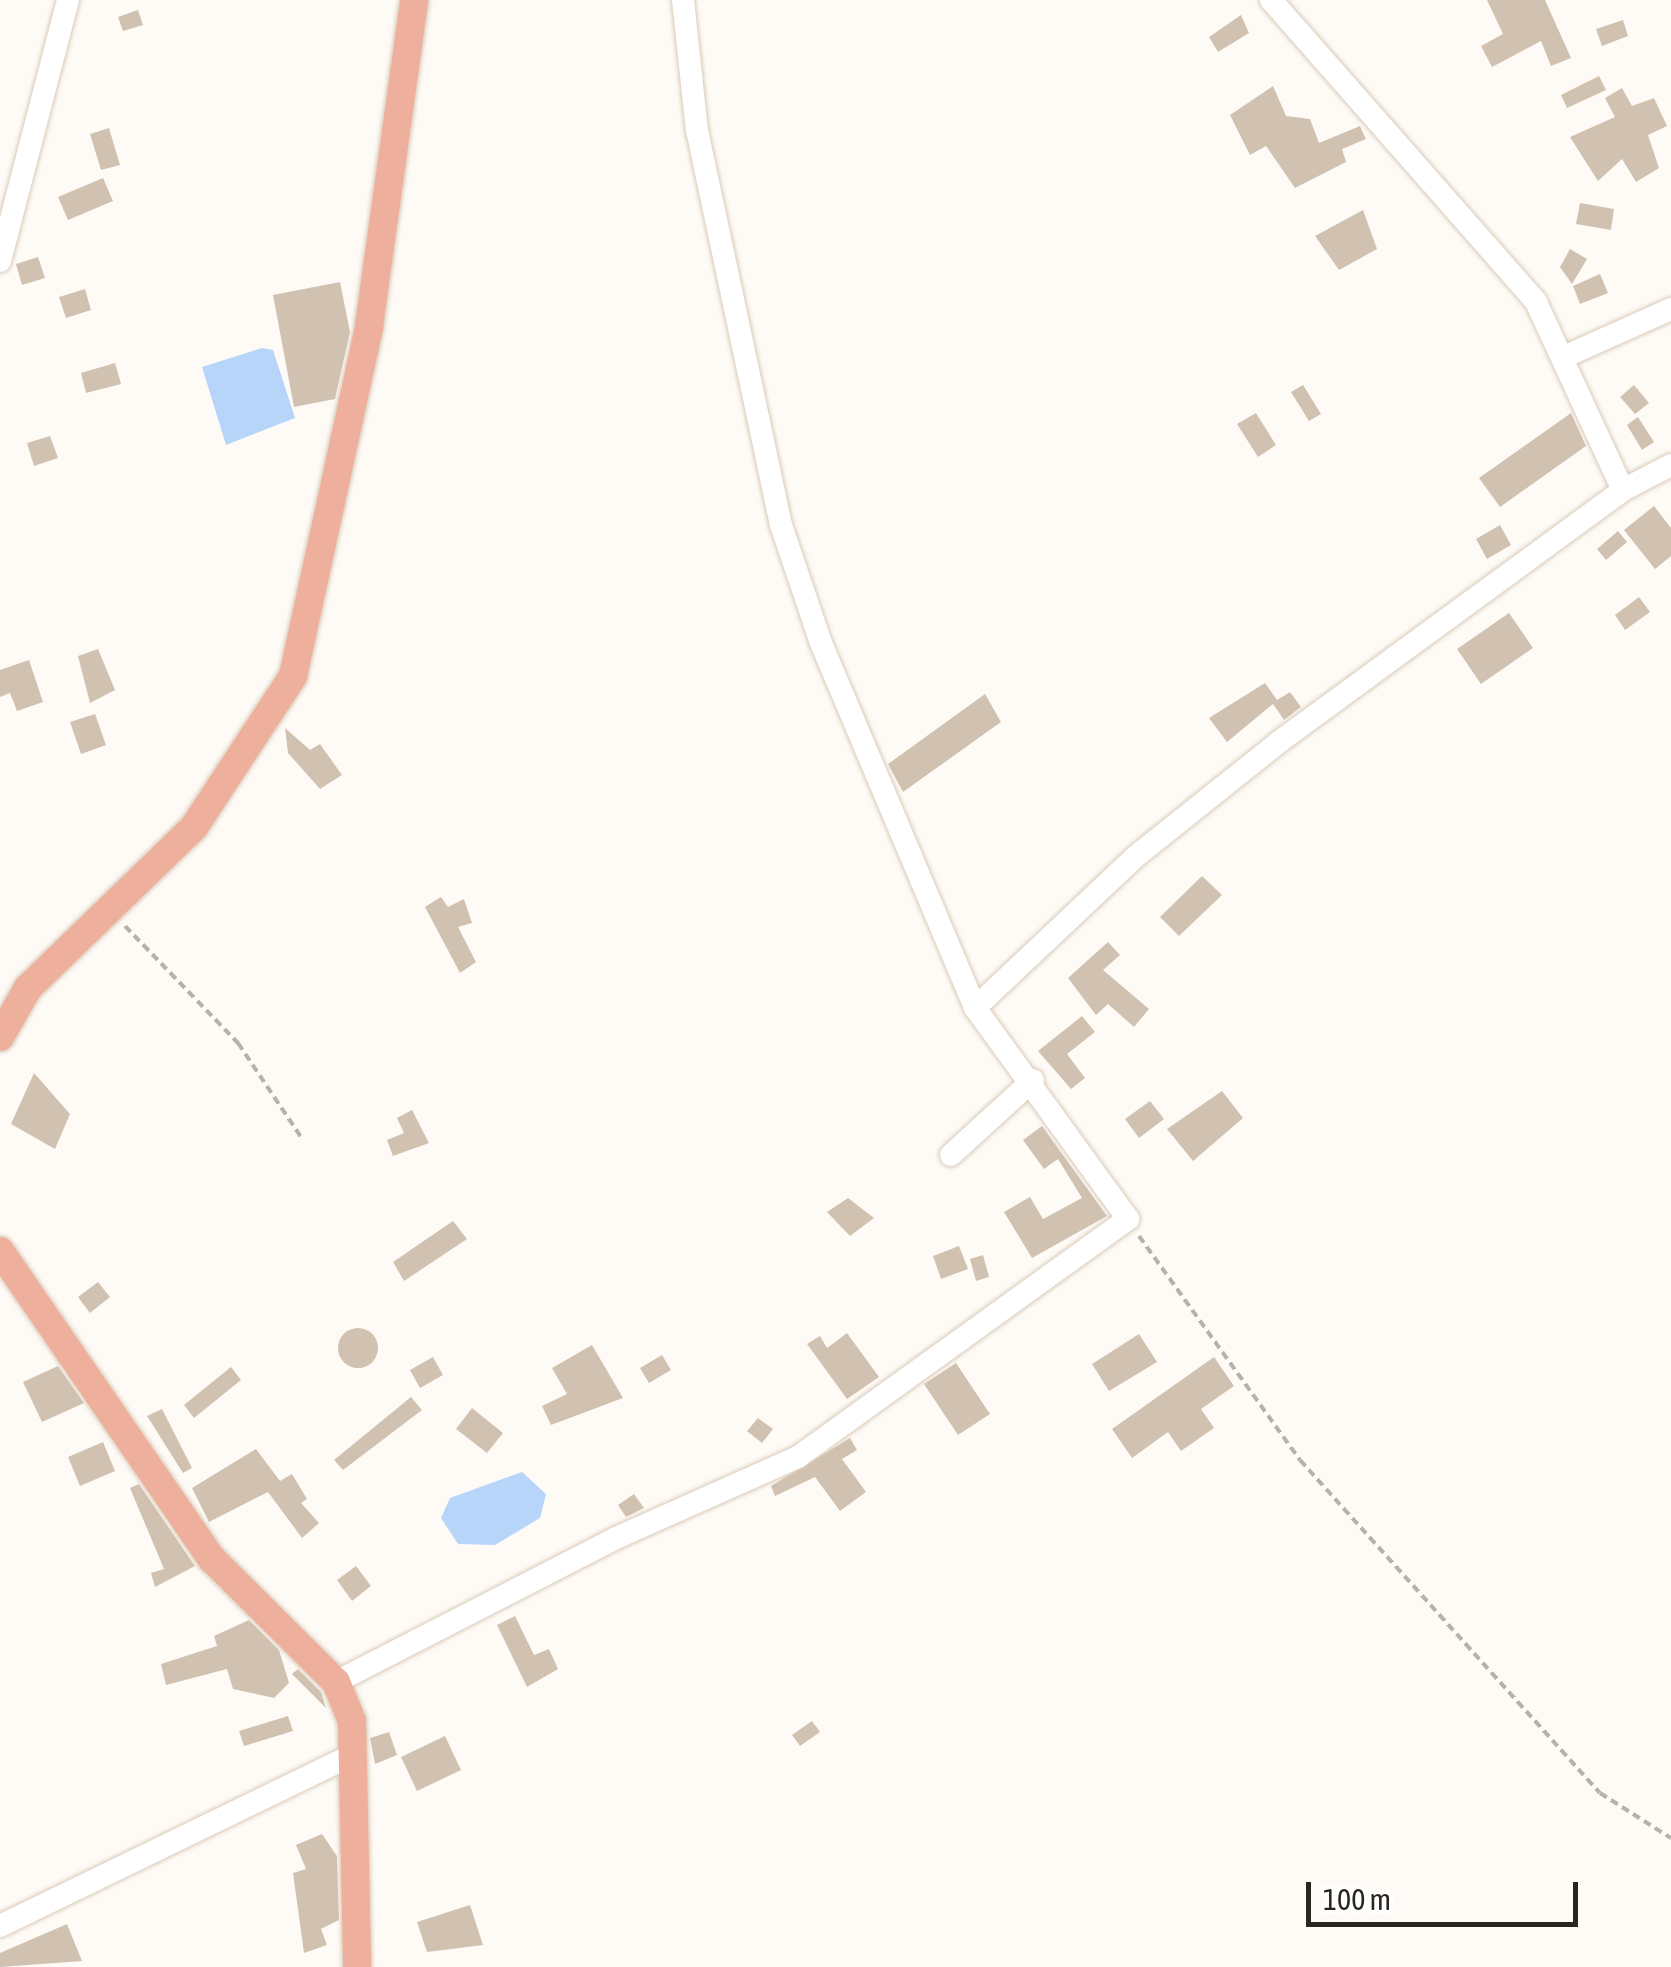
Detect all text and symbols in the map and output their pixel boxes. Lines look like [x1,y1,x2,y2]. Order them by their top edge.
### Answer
scale bar [1311,1862,1584,1924]
text: 100 m [1323,1882,1391,1916]

